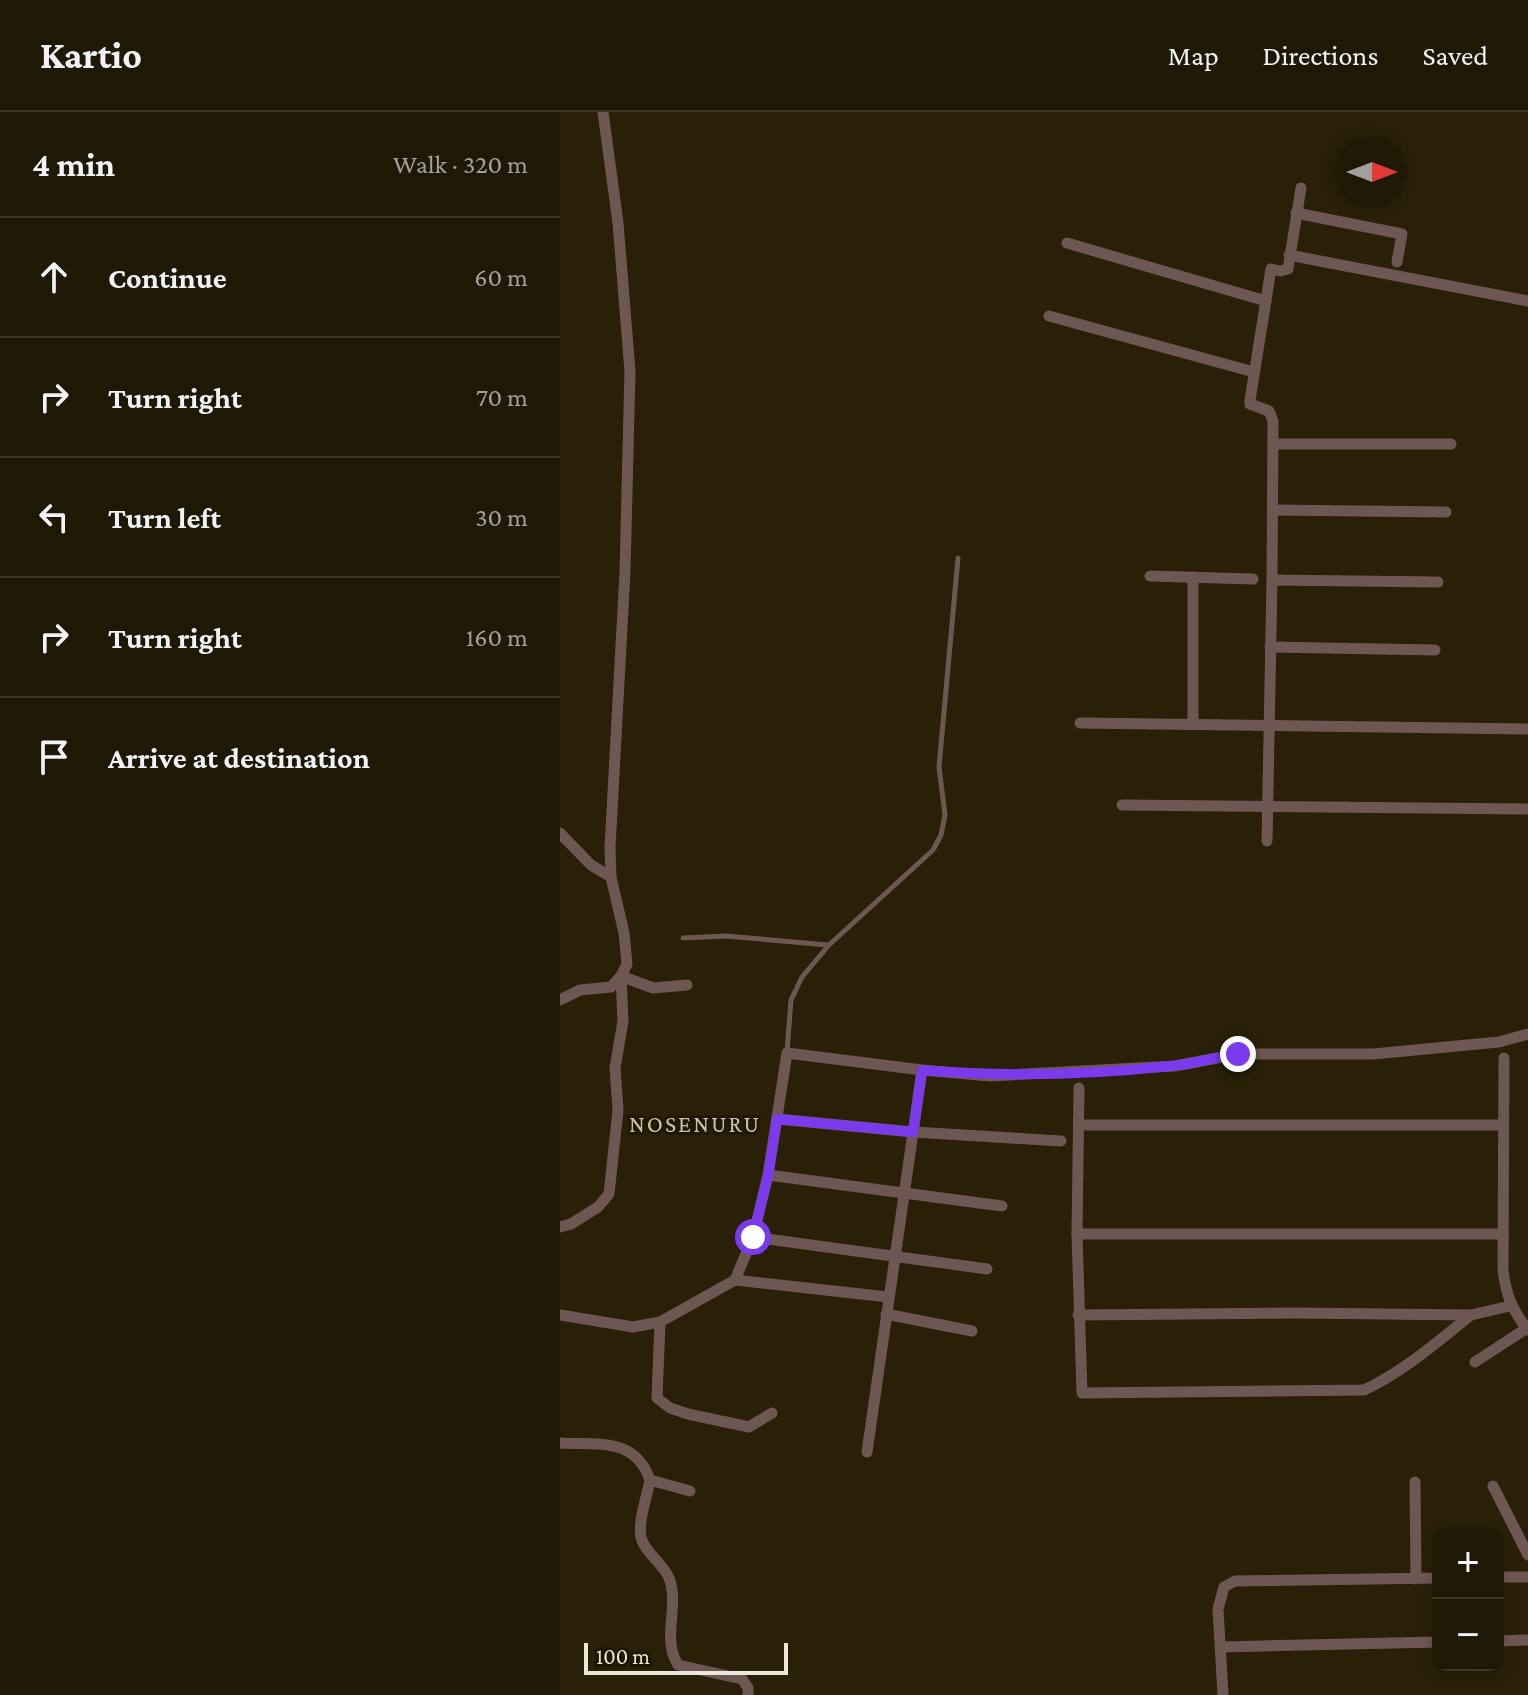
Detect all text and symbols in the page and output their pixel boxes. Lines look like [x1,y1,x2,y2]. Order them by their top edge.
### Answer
text: Kartio [40,34,142,76]
text: Map [1168,40,1219,71]
text: Directions [1263,40,1378,71]
text: Saved [1422,40,1488,71]
north arrow [1336,136,1408,208]
text: 4 min [32,146,115,183]
text: Walk · 320 m [393,150,528,179]
icon: ahead [32,255,76,299]
text: Continue [108,261,227,294]
text: 60 m [474,263,528,292]
icon: right [32,375,76,419]
text: Turn right [108,381,242,414]
text: 70 m [476,383,528,412]
icon: left [32,495,76,539]
text: Turn left [108,501,221,534]
text: 30 m [475,503,528,532]
icon: right [32,615,76,659]
text: Turn right [108,621,242,654]
text: 160 m [466,623,528,652]
icon: arrive [32,735,76,779]
text: Arrive at destination [108,741,370,774]
route end [1220,1036,1256,1072]
district label: NOSENURU [629,1110,761,1137]
route start [735,1219,771,1255]
map controls [1432,1527,1504,1671]
button: + [1432,1527,1504,1599]
button: − [1432,1599,1504,1671]
scale bar [584,1639,788,1675]
text: 100 m [596,1644,650,1669]

